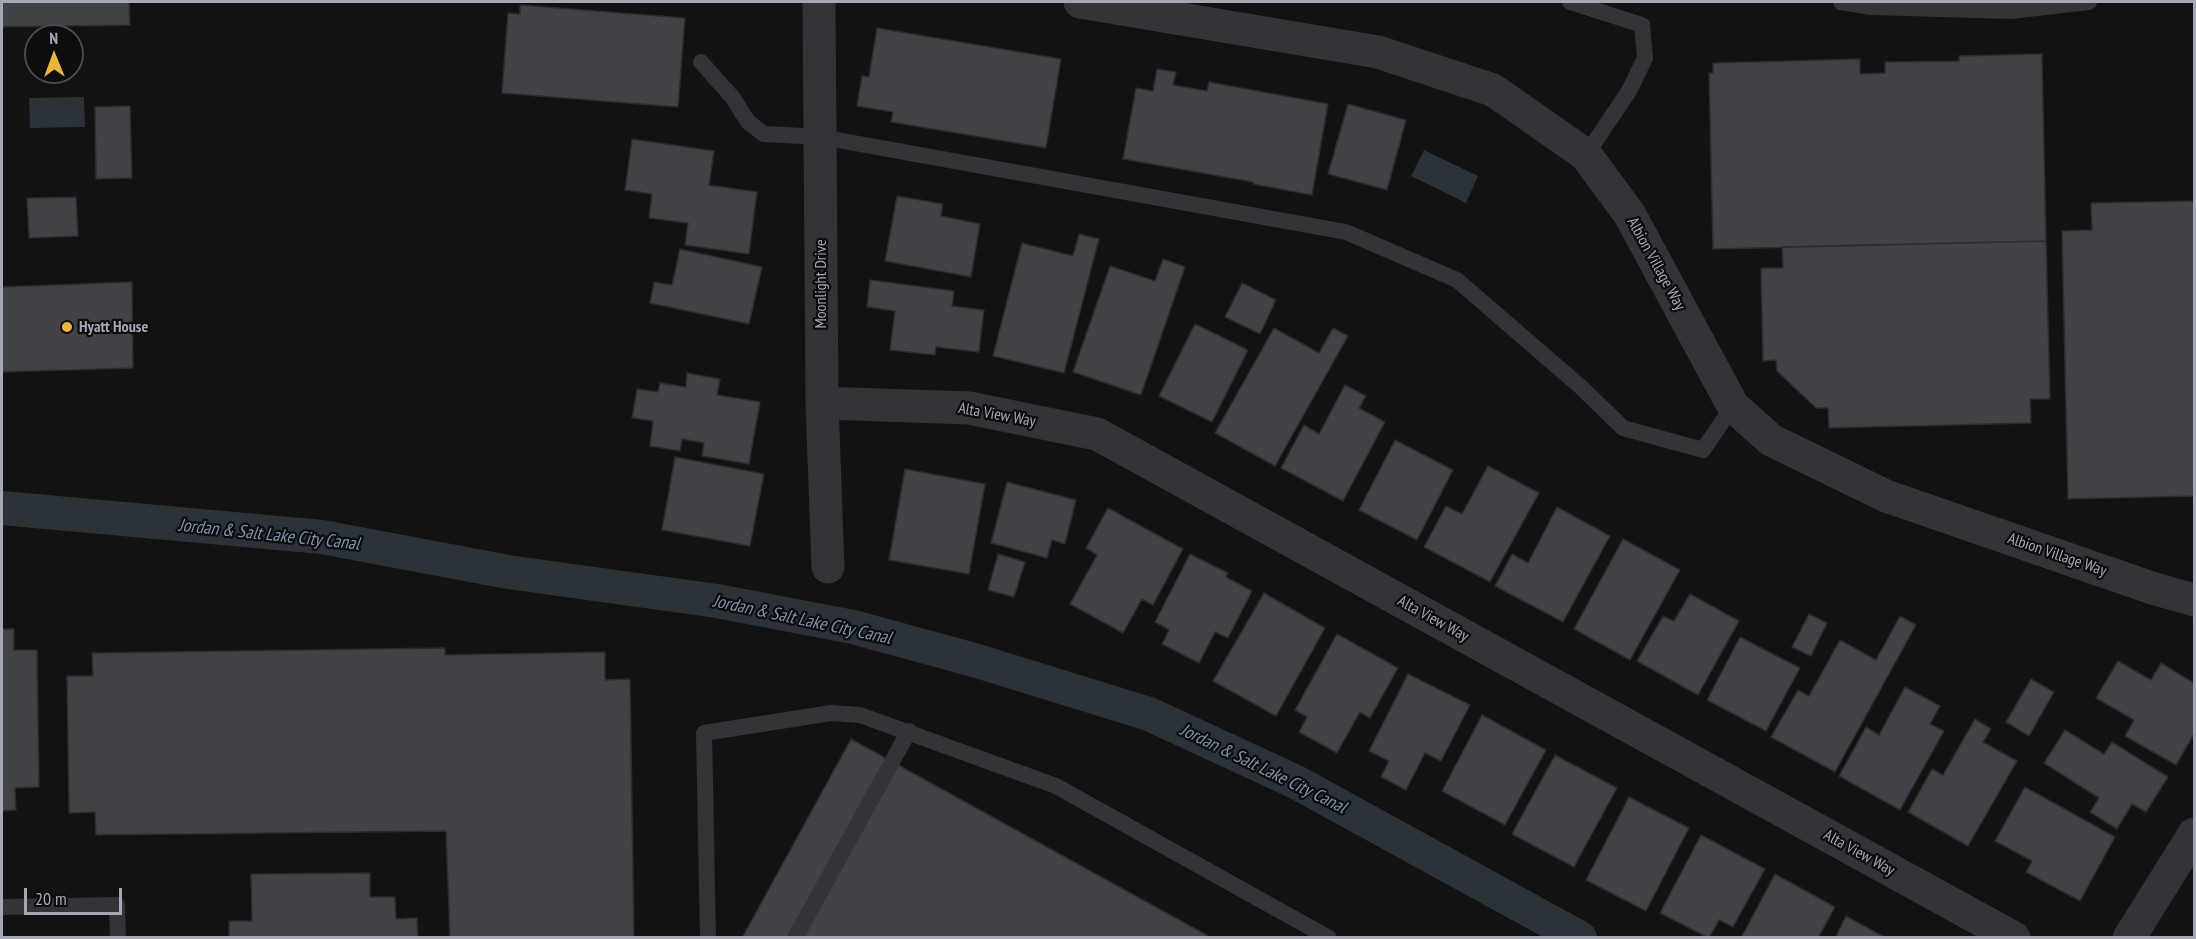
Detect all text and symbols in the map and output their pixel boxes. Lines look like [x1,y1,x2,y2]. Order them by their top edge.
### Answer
north arrow [24,24,84,84]
text: N [49,28,58,48]
street label: Albion Village Way [1623,214,1689,314]
street label: Moonlight Drive [811,239,831,329]
place label: Hyatt House [79,317,148,337]
marker: Hyatt House [60,320,74,334]
street label: Alta View Way [957,399,1037,431]
water label: Jordan & Salt Lake City Canal [177,515,361,555]
street label: Albion Village Way [2005,529,2109,581]
water label: Jordan & Salt Lake City Canal [711,591,893,649]
street label: Alta View Way [1394,592,1472,646]
water label: Jordan & Salt Lake City Canal [1177,719,1349,819]
street label: Alta View Way [1820,826,1898,880]
scale bar [27,876,124,914]
text: 20 m [35,887,67,910]

